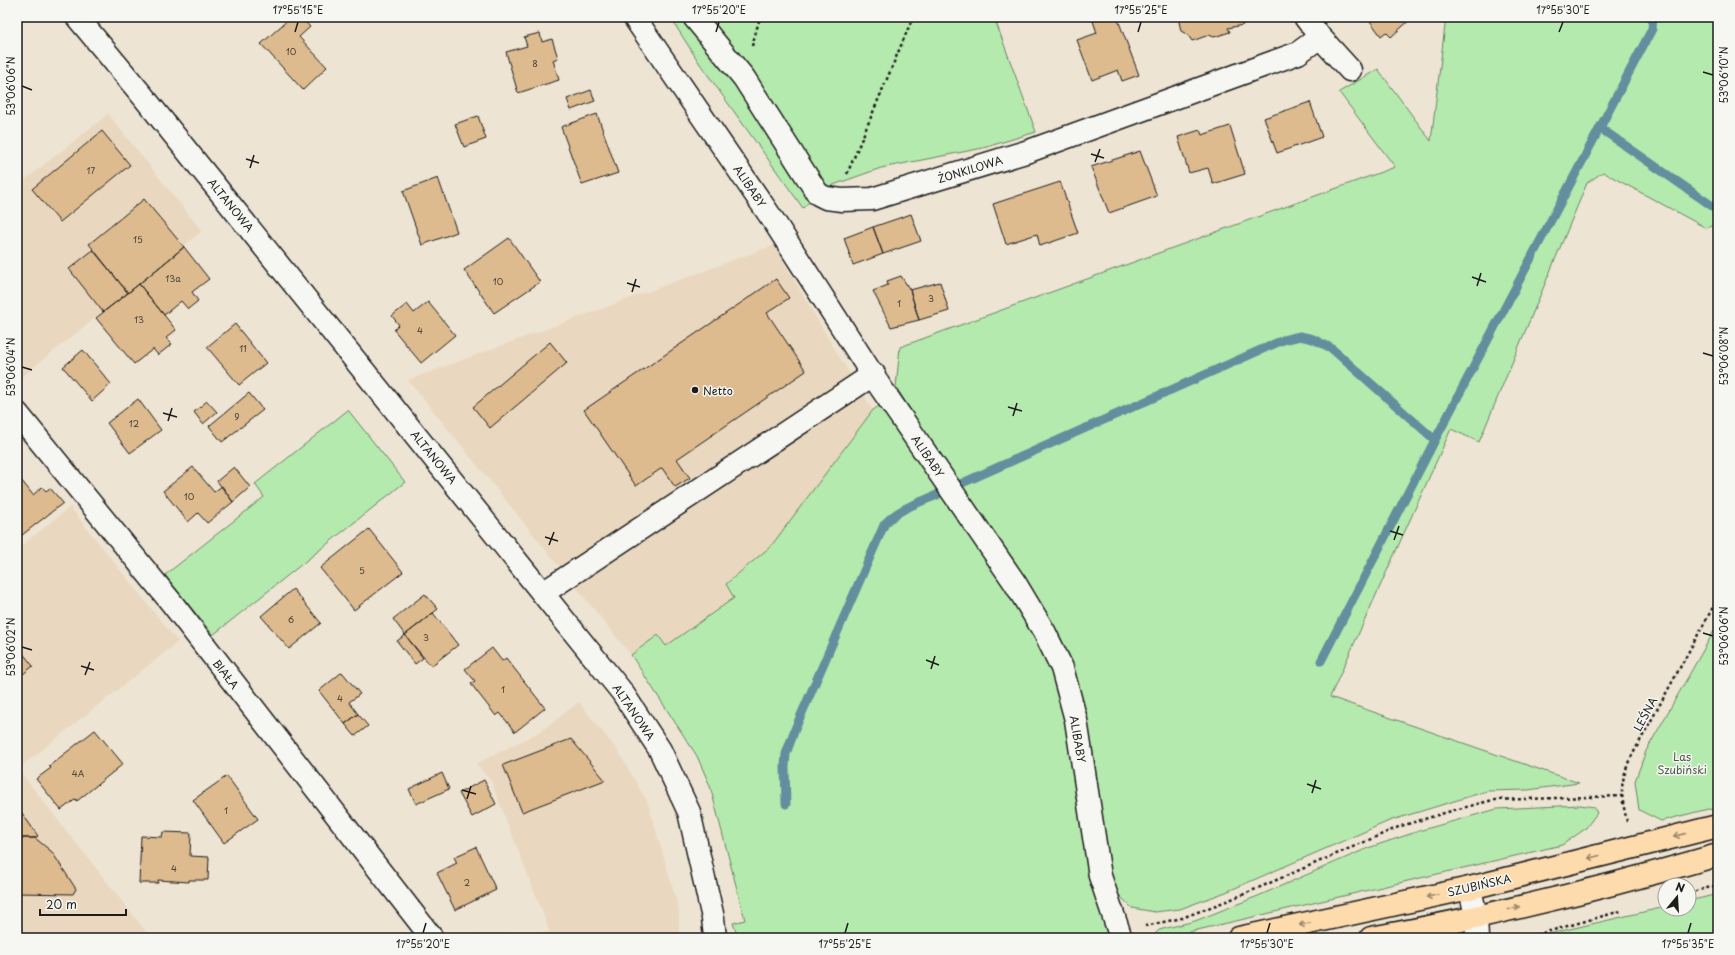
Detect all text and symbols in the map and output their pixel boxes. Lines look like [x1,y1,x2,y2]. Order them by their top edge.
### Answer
text: 17°55'15"E [273,2,323,17]
text: 17°55'20"E [692,2,746,17]
text: 17°55'25"E [1115,2,1168,17]
text: 17°55'30"E [1536,2,1590,17]
house number: 10 [286,44,297,58]
text: 53°06'10"N [1716,46,1731,104]
text: 53°06'06"N [3,56,18,116]
house number: 8 [532,56,538,70]
street label: ŻONKILOWA [935,151,1005,187]
street label: ALIBABY [730,161,770,211]
house number: 17 [87,163,96,177]
street label: ALTANOWA [204,174,258,236]
house number: 15 [133,232,143,246]
house number: 13a [165,271,181,285]
house number: 10 [493,274,504,288]
house number: 3 [928,291,934,305]
house number: 1 [897,296,901,310]
house number: 13 [134,312,144,326]
house number: 4 [417,323,423,337]
text: 53°06'08"N [1716,326,1731,385]
text: 53°06'04"N [3,337,18,396]
house number: 11 [239,341,247,355]
place label: Netto [703,382,733,399]
marker: Netto [690,385,700,395]
house number: 9 [234,409,240,423]
house number: 12 [129,416,139,430]
street label: ALTANOWA [407,426,461,488]
street label: ALIBABY [908,431,948,481]
house number: 10 [184,489,195,503]
house number: 5 [359,563,365,577]
text: 53°06'06"N [1716,606,1731,666]
house number: 6 [288,612,294,626]
text: 53°06'02"N [3,617,18,677]
house number: 3 [423,630,429,644]
street label: BIAŁA [209,655,243,693]
street label: ALTANOWA [609,680,660,744]
house number: 1 [501,682,505,696]
house number: 4 [337,691,343,705]
street label: LEŚNA [1629,694,1661,734]
street label: ALIBABY [1065,714,1091,764]
park label: Las Szubiński [1657,748,1707,778]
house number: 4A [72,766,85,780]
house number: 1 [224,803,228,817]
one-way arrow [1674,832,1687,840]
one-way arrow [1588,854,1601,861]
house number: 4 [171,861,177,875]
street label: SZUBIŃSKA [1445,869,1513,901]
house number: 2 [464,875,470,889]
north arrow [1657,877,1697,917]
text: N [1673,878,1687,897]
scale bar [40,891,126,917]
one-way arrow [1426,893,1439,901]
text: 20 m [46,895,77,913]
one-way arrow [1507,904,1520,911]
one-way arrow [1299,920,1312,928]
text: 17°55'20"E [396,936,450,951]
text: 17°55'25"E [819,936,872,951]
text: 17°55'30"E [1240,936,1294,951]
text: 17°55'35"E [1662,936,1714,951]

